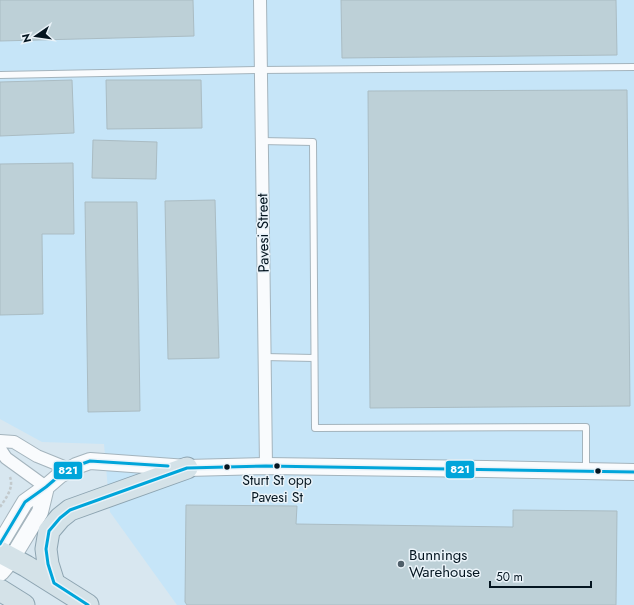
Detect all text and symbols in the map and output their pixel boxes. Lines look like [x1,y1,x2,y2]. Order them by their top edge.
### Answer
north arrow [16,16,56,56]
text: N [17,32,35,44]
street label: Pavesi Street [251,193,275,273]
line badge: 821 [445,460,475,479]
line badge: 821 [53,461,83,480]
marker: Sturt St opp Pavesi St [272,461,282,471]
text: 821 [450,461,470,477]
text: 821 [58,462,78,478]
unlabelled marker [222,462,232,472]
unlabelled marker [593,466,603,476]
place label: Sturt St opp Pavesi St [242,470,312,507]
place label: Bunnings Warehouse [409,544,480,583]
marker: Bunnings Warehouse [396,559,406,569]
scale bar [490,563,591,589]
text: 50 m [496,568,523,586]

